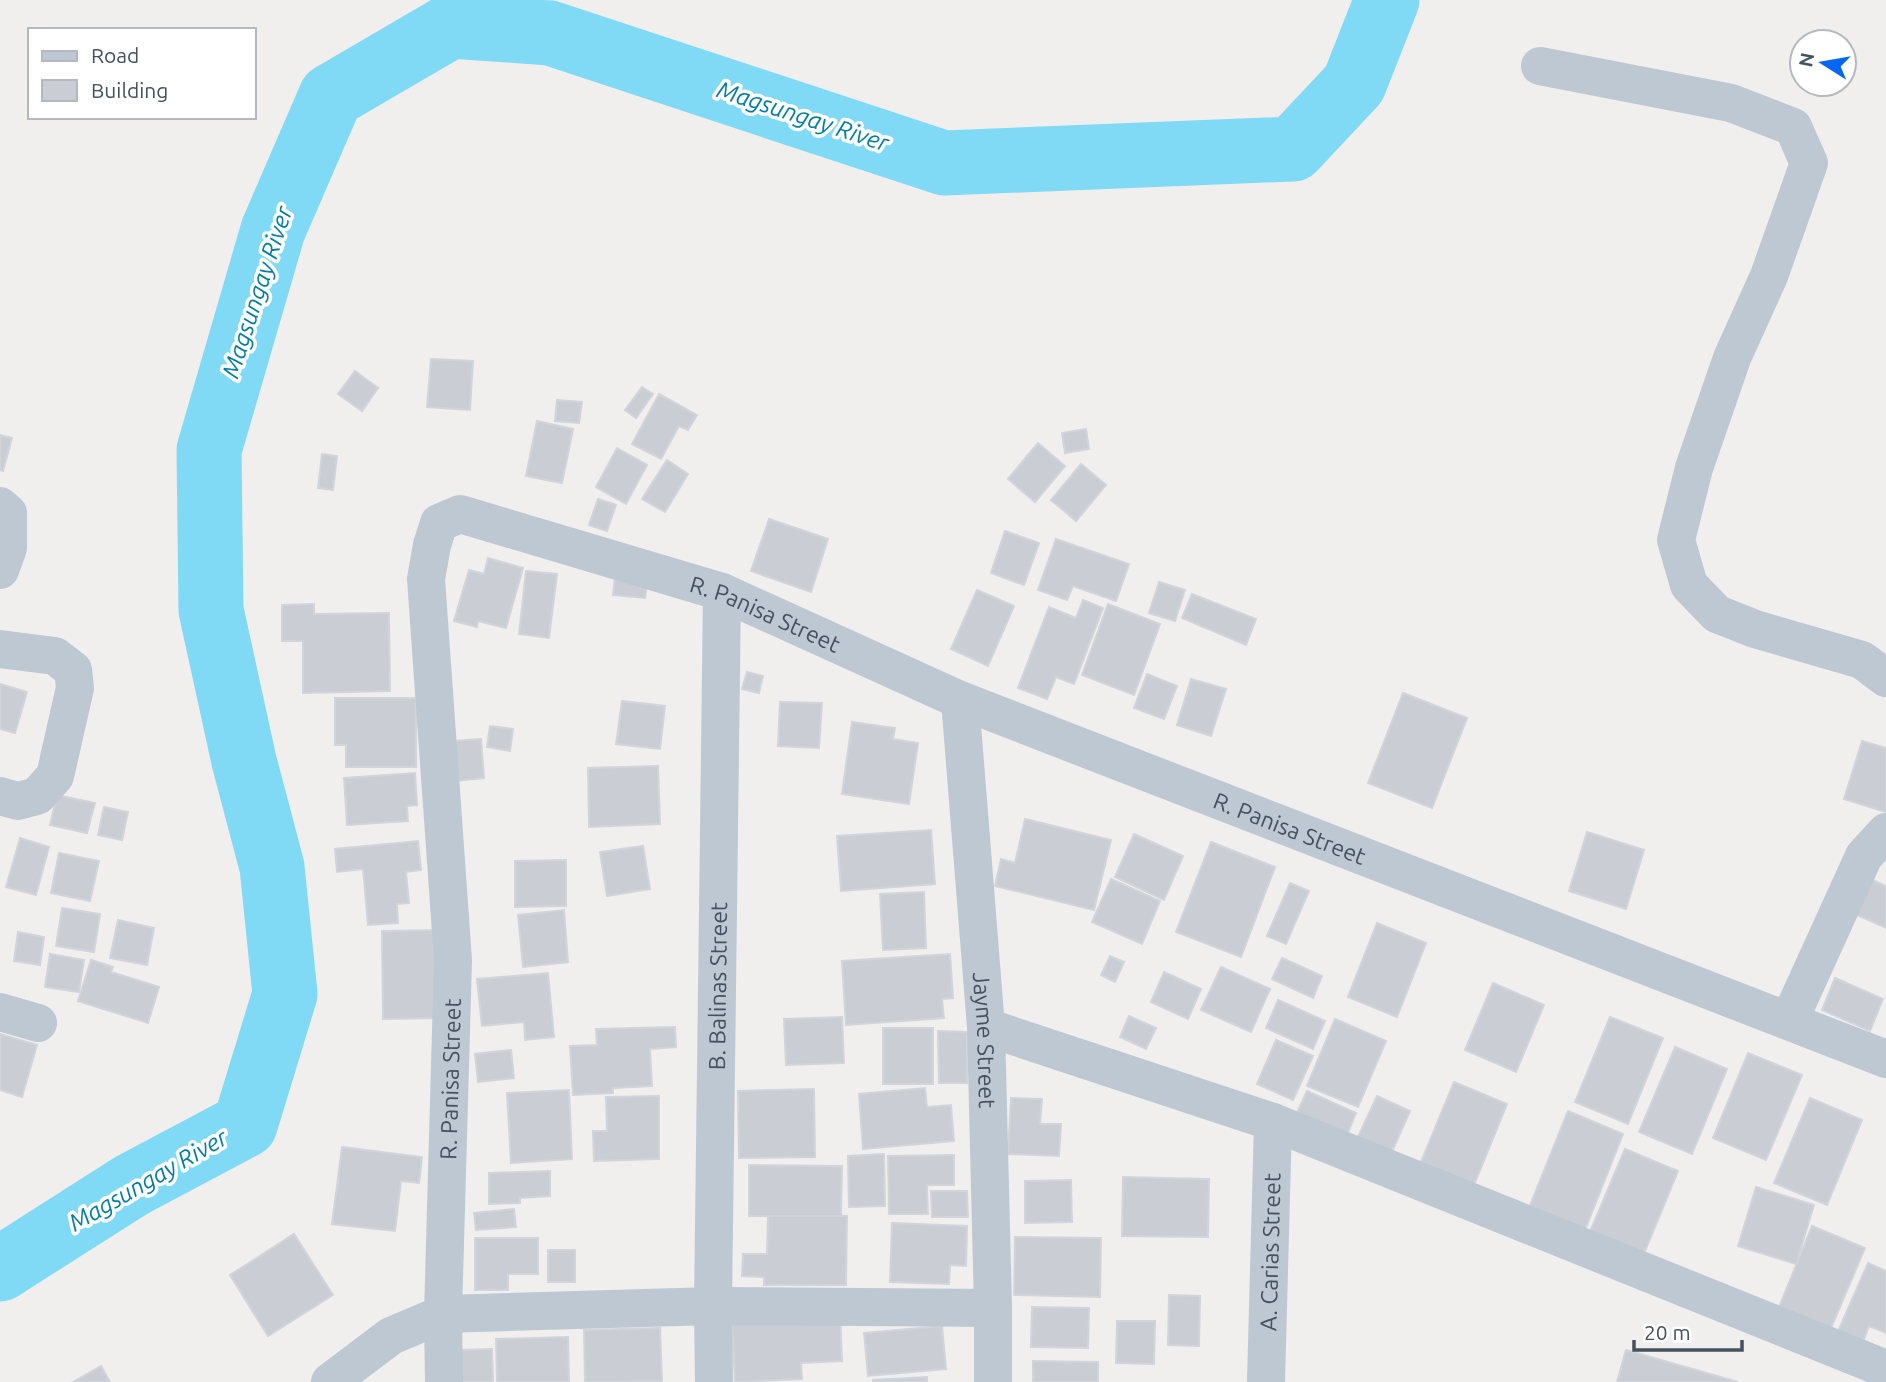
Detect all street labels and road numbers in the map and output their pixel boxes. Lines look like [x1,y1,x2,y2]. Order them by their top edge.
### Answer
street label: R. Panisa Street [687,571,844,657]
street label: R. Panisa Street [1210,787,1369,869]
street label: B. Balinas Street [703,902,731,1070]
street label: Jayme Street [969,971,1001,1108]
street label: R. Panisa Street [435,998,464,1160]
street label: A. Carias Street [1255,1173,1284,1331]

